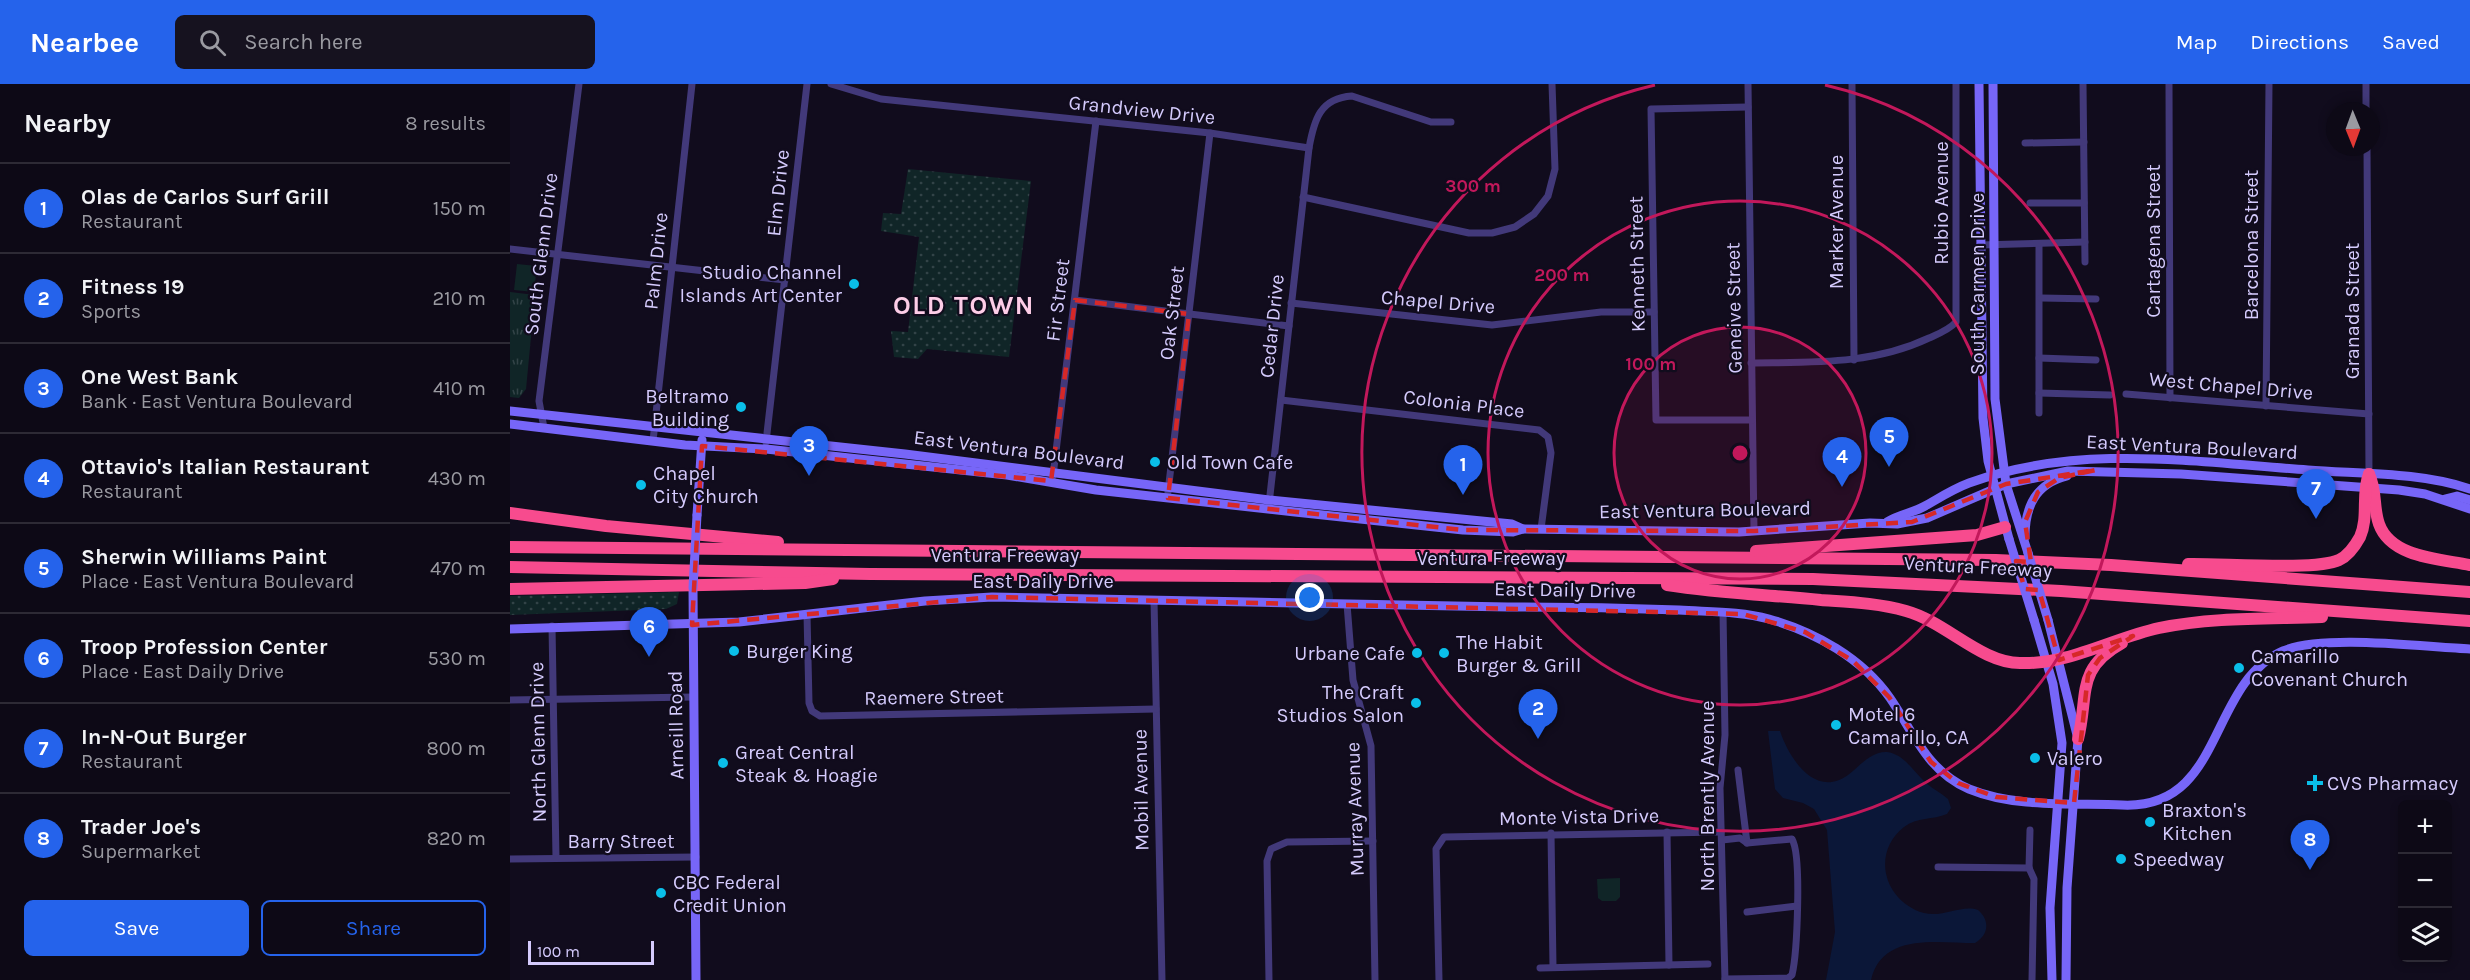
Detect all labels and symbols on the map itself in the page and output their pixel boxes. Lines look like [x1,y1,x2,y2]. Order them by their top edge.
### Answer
street label: Grandview Drive [1068,91,1216,129]
north arrow [2326,102,2380,156]
street label: Rubio Avenue [1930,141,1953,265]
street label: Elm Drive [762,149,794,237]
street label: Marker Avenue [1825,155,1848,289]
street label: Cartagena Street [2142,164,2165,318]
street label: Barcelona Street [2240,169,2263,320]
street label: South Glenn Drive [520,171,562,337]
text: 300 m [1445,175,1501,197]
street label: South Carmen Drive [1966,193,1989,375]
street label: Kenneth Street [1624,195,1650,332]
street label: Palm Drive [639,211,673,311]
street label: Geneive Street [1721,242,1747,374]
street label: Granada Street [2341,242,2364,379]
street label: Fir Street [1042,257,1075,343]
place label: Studio Channel Islands Art Center [679,261,843,307]
street label: Oak Street [1155,264,1189,361]
text: 200 m [1534,264,1590,286]
street label: Cedar Drive [1255,273,1289,379]
marker: Studio Channel Islands Art Center [847,277,861,291]
street label: Chapel Drive [1380,286,1496,318]
district label: OLD TOWN [893,290,1035,321]
text: 100 m [1626,353,1676,375]
street label: West Chapel Drive [2148,367,2314,405]
place label: Beltramo Building [645,385,729,431]
street label: Colonia Place [1402,385,1526,423]
marker: Beltramo Building [734,400,748,414]
pin: 5 [1870,418,1908,467]
pin: 3 [790,426,828,476]
street label: East Ventura Boulevard [912,426,1126,474]
street label: East Ventura Boulevard [2085,430,2299,464]
pin: 4 [1822,438,1862,487]
centre of rings [1730,443,1750,463]
pin: 1 [1444,446,1482,495]
place label: Old Town Cafe [1167,451,1293,474]
marker: Old Town Cafe [1148,455,1162,469]
place label: Chapel City Church [653,462,759,508]
pin: 7 [2296,470,2336,519]
marker: Chapel City Church [634,478,648,492]
street label: East Ventura Boulevard [1599,497,1811,523]
street label: Ventura Freeway [931,544,1079,567]
street label: Ventura Freeway [1417,547,1565,570]
street label: Ventura Freeway [1903,552,2053,582]
street label: East Daily Drive [972,570,1114,593]
street label: East Daily Drive [1494,577,1636,603]
your location [1295,583,1324,612]
pin: 6 [630,608,668,657]
place label: The Habit Burger & Grill [1456,631,1581,677]
place label: Burger King [746,640,852,663]
place label: Urbane Cafe [1294,642,1405,665]
marker: Burger King [727,644,741,658]
place label: Camarillo Covenant Church [2251,645,2408,691]
marker: Urbane Cafe [1410,646,1424,660]
marker: The Habit Burger & Grill [1437,646,1451,660]
marker: Camarillo Covenant Church [2232,661,2246,675]
street label: North Glenn Drive [525,662,551,822]
street label: Arneill Road [664,670,688,780]
place label: The Craft Studios Salon [1277,681,1404,727]
street label: Raemere Street [864,684,1004,710]
pin: 2 [1518,690,1558,739]
marker: The Craft Studios Salon [1409,696,1423,710]
street label: North Brently Avenue [1696,700,1719,892]
place label: Motel 6 Camarillo, CA [1848,703,1969,749]
marker: Motel 6 Camarillo, CA [1829,718,1843,732]
street label: Mobil Avenue [1128,729,1154,851]
place label: Great Central Steak & Hoagie [735,741,878,787]
street label: Murray Avenue [1341,741,1369,877]
place label: Valero [2047,747,2103,770]
marker: Valero [2028,751,2042,765]
marker: Great Central Steak & Hoagie [716,756,730,770]
place label: CVS Pharmacy [2327,772,2458,795]
marker: CVS Pharmacy [2308,776,2322,790]
place label: Braxton's Kitchen [2162,799,2247,845]
street label: Monte Vista Drive [1499,804,1659,830]
marker: Braxton's Kitchen [2143,815,2157,829]
pin: 8 [2290,820,2330,870]
street label: Barry Street [568,830,675,853]
place label: Speedway [2133,848,2224,871]
marker: Speedway [2114,852,2128,866]
place label: CBC Federal Credit Union [673,871,787,917]
marker: CBC Federal Credit Union [654,886,668,900]
scale bar [528,938,654,966]

